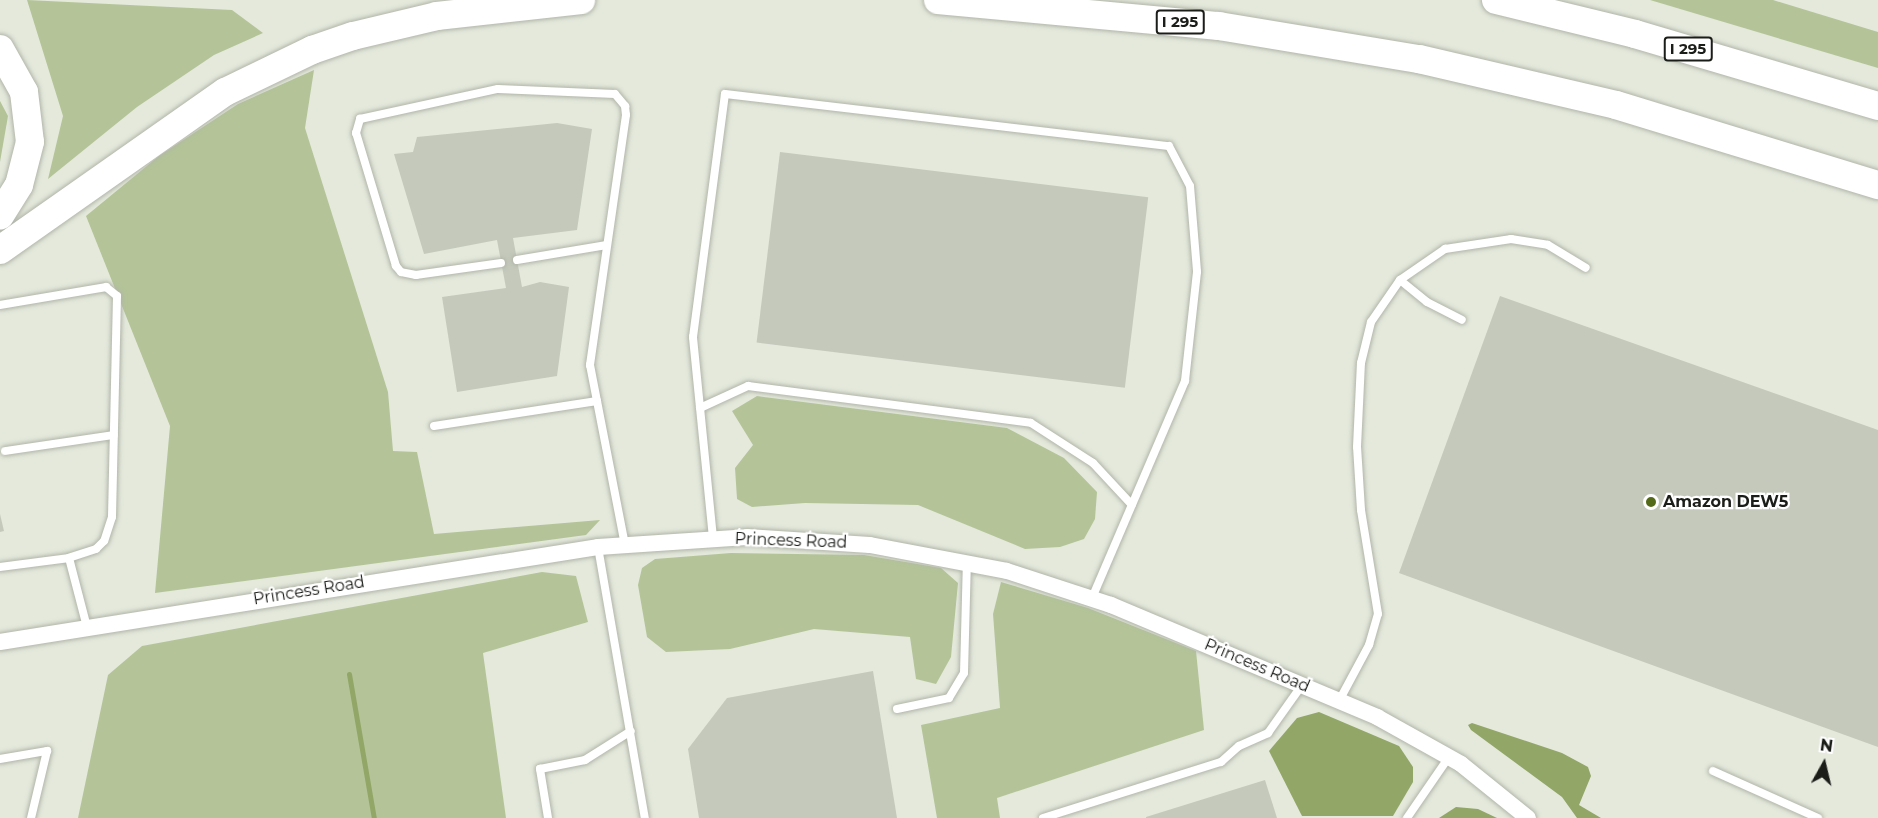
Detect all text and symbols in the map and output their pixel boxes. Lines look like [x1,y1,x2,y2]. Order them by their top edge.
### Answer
road number: I 295 [1154,10,1206,34]
road number: I 295 [1662,37,1714,61]
place label: Amazon DEW5 [1663,492,1788,512]
marker: Amazon DEW5 [1644,495,1658,509]
street label: Princess Road [734,529,848,553]
street label: Princess Road [252,573,366,609]
street label: Princess Road [1201,635,1313,697]
north arrow [1794,734,1854,794]
text: N [1819,735,1834,756]

